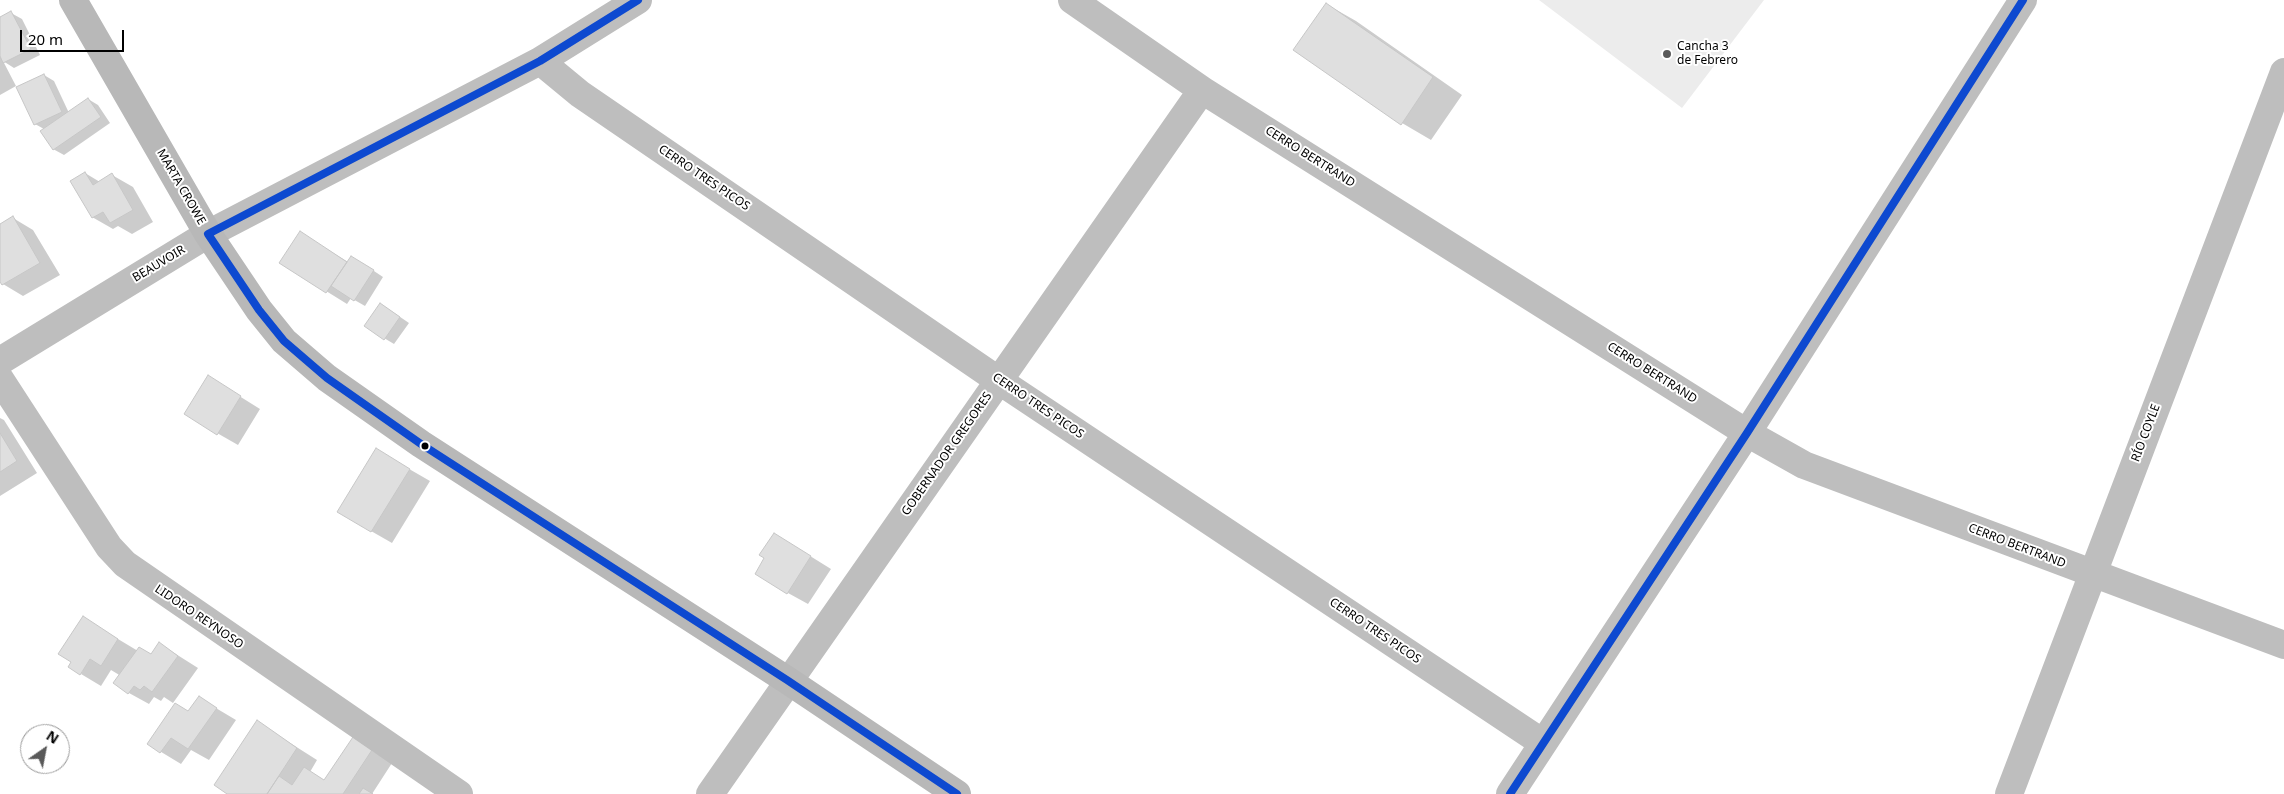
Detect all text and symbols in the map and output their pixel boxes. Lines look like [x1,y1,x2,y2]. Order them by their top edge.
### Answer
scale bar [22,20,126,52]
text: 20 m [28,29,63,49]
place label: Cancha 3 de Febrero [1677,40,1738,68]
marker: Cancha 3 de Febrero [1661,48,1673,60]
street label: CERRO BERTRAND [1262,124,1358,190]
street label: CERRO TRES PICOS [656,142,752,214]
street label: MARTA CROWE [154,147,208,227]
street label: BEAUVOIR [130,243,188,285]
street label: CERRO BERTRAND [1604,340,1700,406]
street label: CERRO TRES PICOS [990,370,1086,442]
street label: GOBERNADOR GREGORES [899,390,995,518]
street label: RÍO COYLE [2128,402,2164,464]
unlabelled marker [420,441,430,451]
street label: CERRO BERTRAND [1966,521,2068,571]
street label: LIDORO REYNOSO [152,582,246,652]
street label: CERRO TRES PICOS [1327,595,1423,667]
north arrow [20,724,70,774]
text: N [43,726,63,748]

